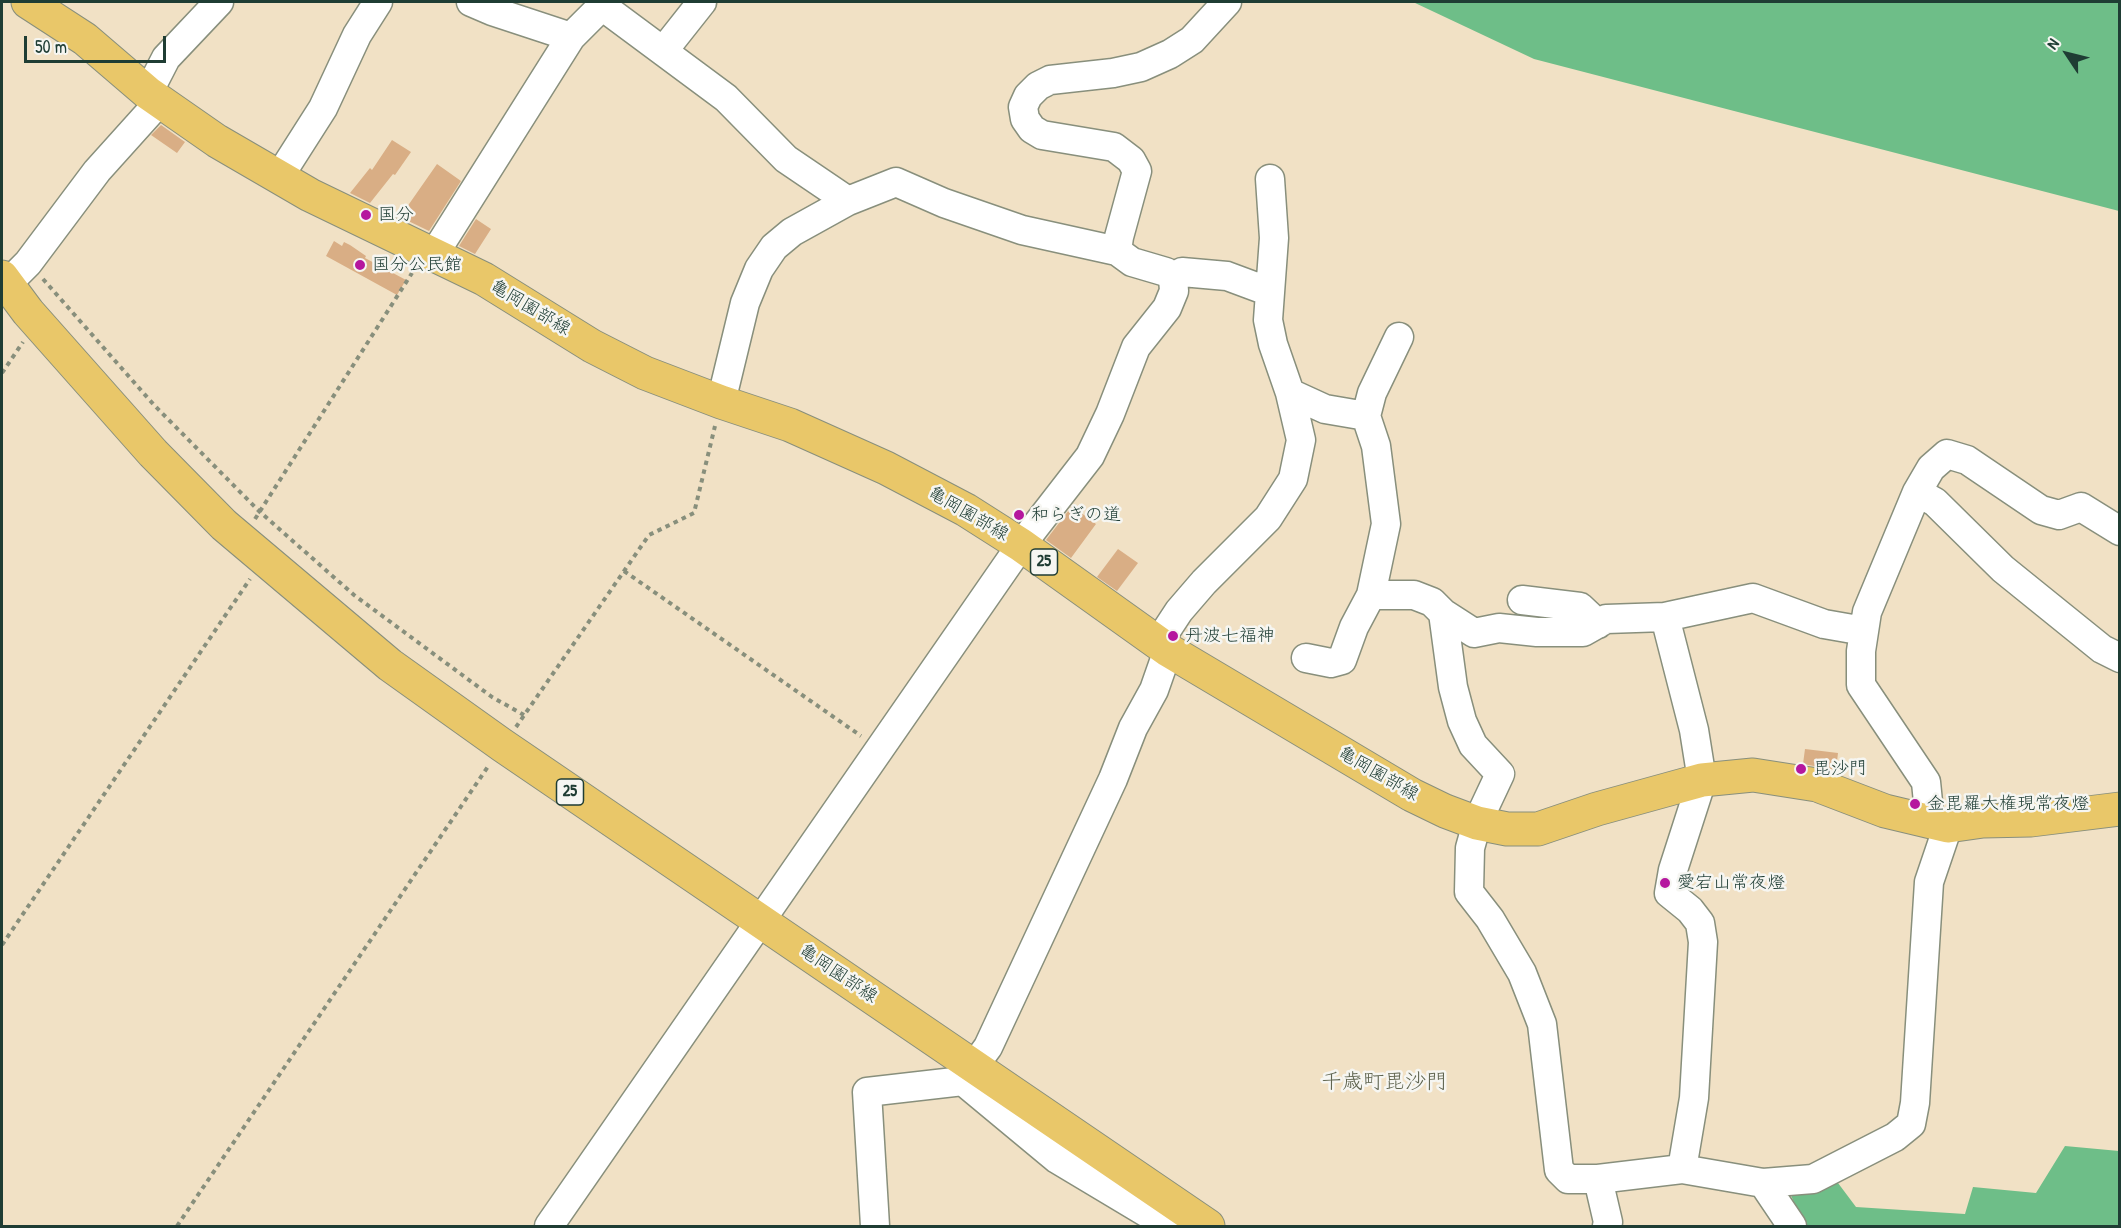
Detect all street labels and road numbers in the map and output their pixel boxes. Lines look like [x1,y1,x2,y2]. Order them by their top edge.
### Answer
street label: 亀岡園部線 [486,276,574,340]
street label: 亀岡園部線 [924,482,1012,546]
road number: 25 [1030,549,1058,575]
street label: 亀岡園部線 [1334,742,1422,806]
road number: 25 [556,779,584,805]
street label: 亀岡園部線 [795,940,881,1008]

